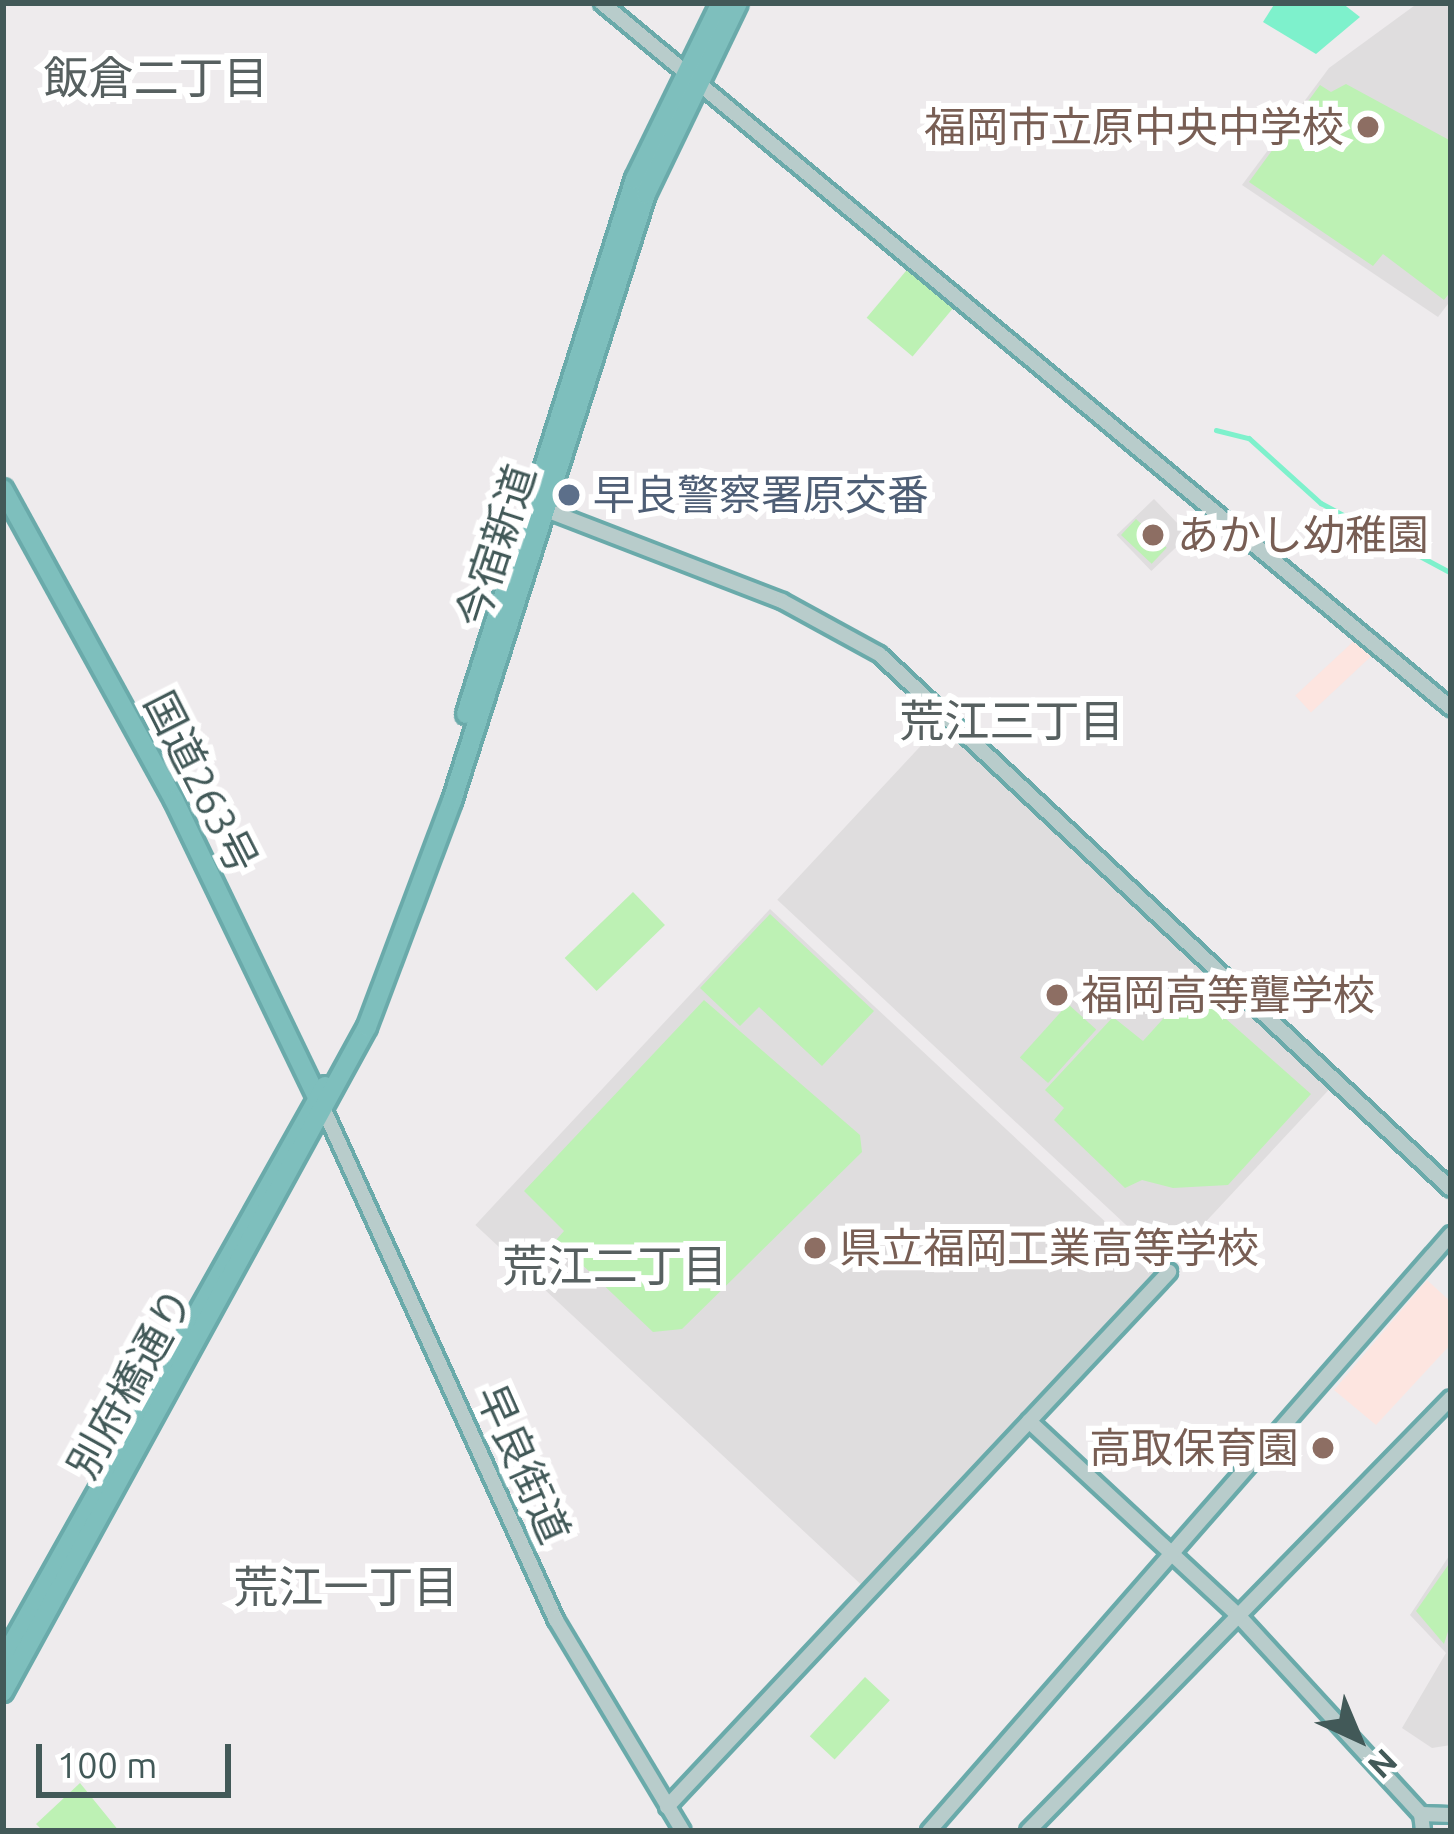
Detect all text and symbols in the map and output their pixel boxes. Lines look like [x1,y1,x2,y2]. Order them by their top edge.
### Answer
district label: 飯倉二丁目 [44,51,268,105]
place label: 福岡市立原中央中学校 [924,102,1344,152]
marker: 福岡市立原中央中学校 [1355,114,1381,140]
street label: 今宿新道 [446,458,546,634]
place label: 早良警察署原交番 [593,470,929,520]
marker: 早良警察署原交番 [556,482,582,508]
place label: あかし幼稚園 [1177,510,1429,560]
marker: あかし幼稚園 [1140,522,1166,548]
street label: 国道263号 [134,683,268,881]
district label: 荒江三丁目 [900,694,1124,748]
place label: 福岡高等聾学校 [1081,970,1375,1020]
marker: 福岡高等聾学校 [1044,982,1070,1008]
place label: 県立福岡工業高等学校 [839,1223,1259,1273]
marker: 県立福岡工業高等学校 [802,1235,828,1261]
district label: 荒江二丁目 [503,1239,727,1293]
street label: 別府橋通り [57,1279,203,1487]
street label: 早良街道 [466,1377,580,1551]
place label: 高取保育園 [1089,1423,1299,1473]
marker: 高取保育園 [1310,1435,1336,1461]
district label: 荒江一丁目 [234,1560,458,1614]
north arrow [1298,1678,1418,1798]
scale bar [42,1720,237,1794]
text: N [1362,1742,1405,1786]
text: 100 m [57,1744,157,1785]

